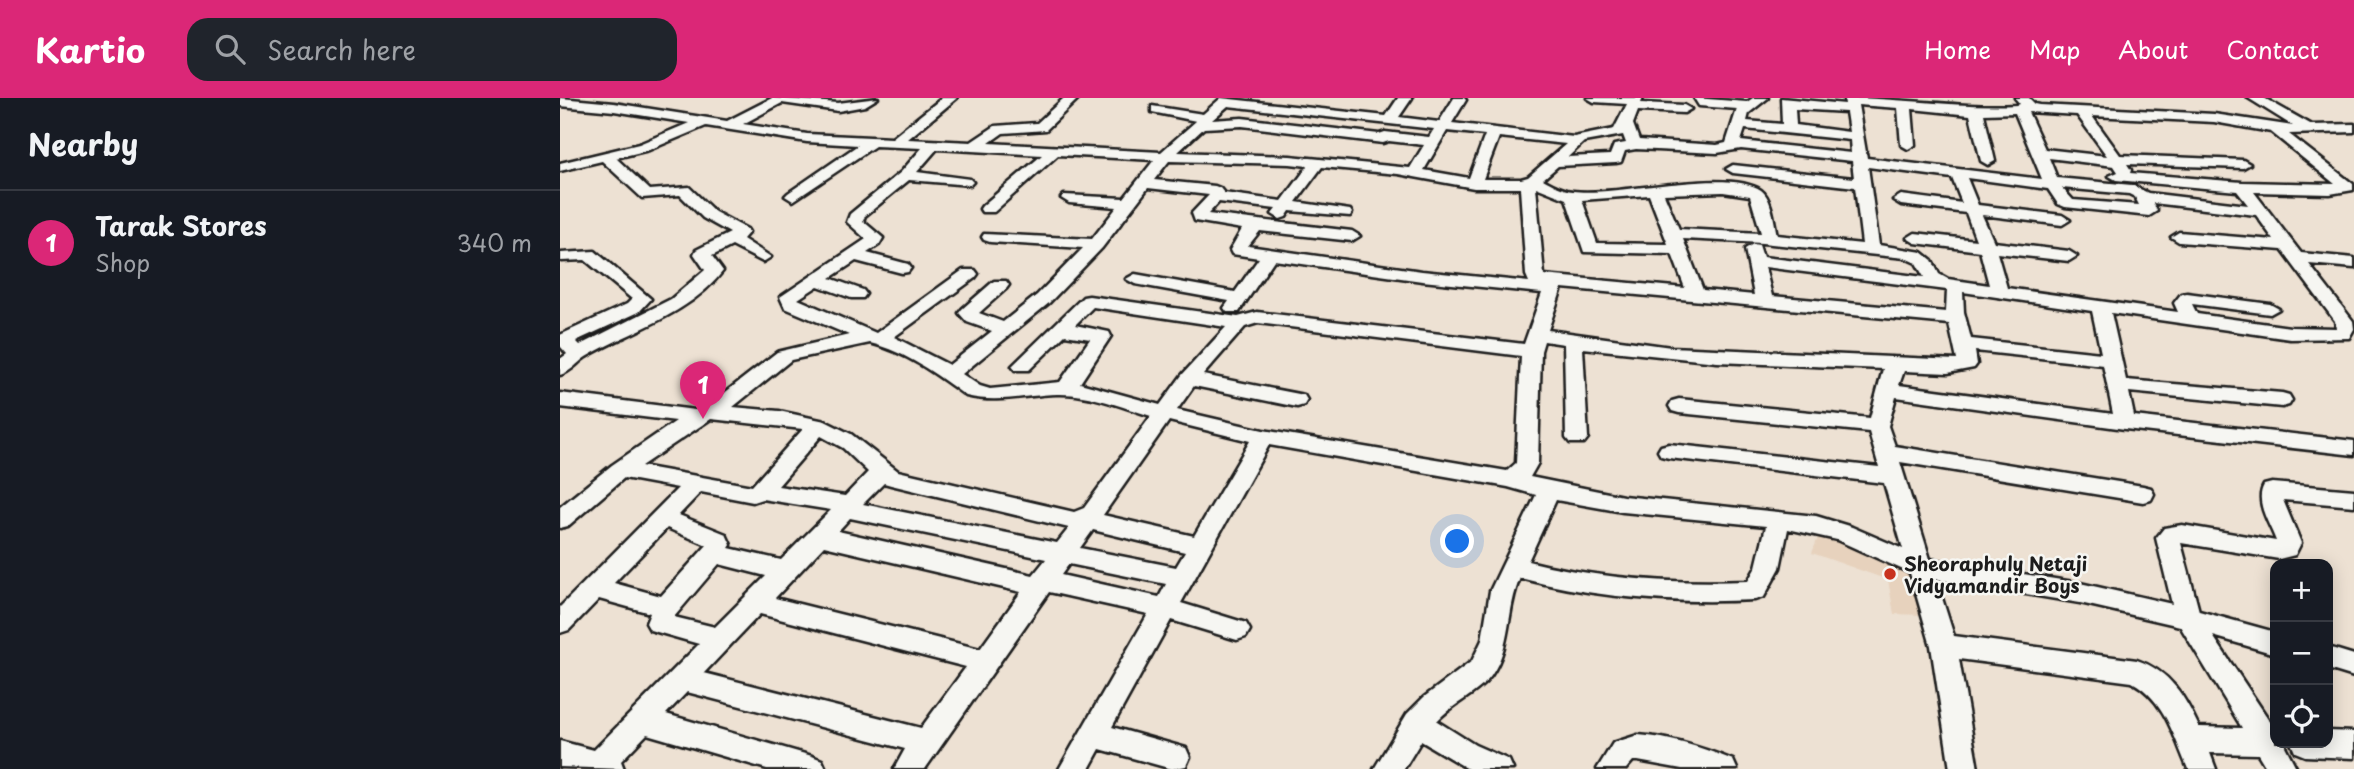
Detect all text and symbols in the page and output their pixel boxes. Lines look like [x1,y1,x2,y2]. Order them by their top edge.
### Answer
search box [187,18,677,81]
text: Kartio [35,24,145,74]
icon: search [211,30,249,68]
text: Search here [267,30,416,69]
text: Home [1924,31,1991,67]
text: Map [2029,31,2080,67]
text: About [2118,31,2188,67]
text: Contact [2226,31,2319,67]
text: Nearby [28,121,138,166]
text: Tarak Stores [95,206,267,245]
text: 1 [46,225,57,260]
text: 340 m [457,225,532,260]
text: Shop [95,245,150,280]
pin: 1 [680,361,726,419]
your location [1440,524,1474,558]
place label: Sheoraphuly Netaji Vidyamandir Boys [1904,549,2087,599]
map controls [2270,559,2333,748]
button: + [2270,559,2333,622]
marker: Sheoraphuly Netaji Vidyamandir Boys [1882,566,1898,582]
button: − [2270,622,2333,685]
button: locate [2270,685,2333,748]

